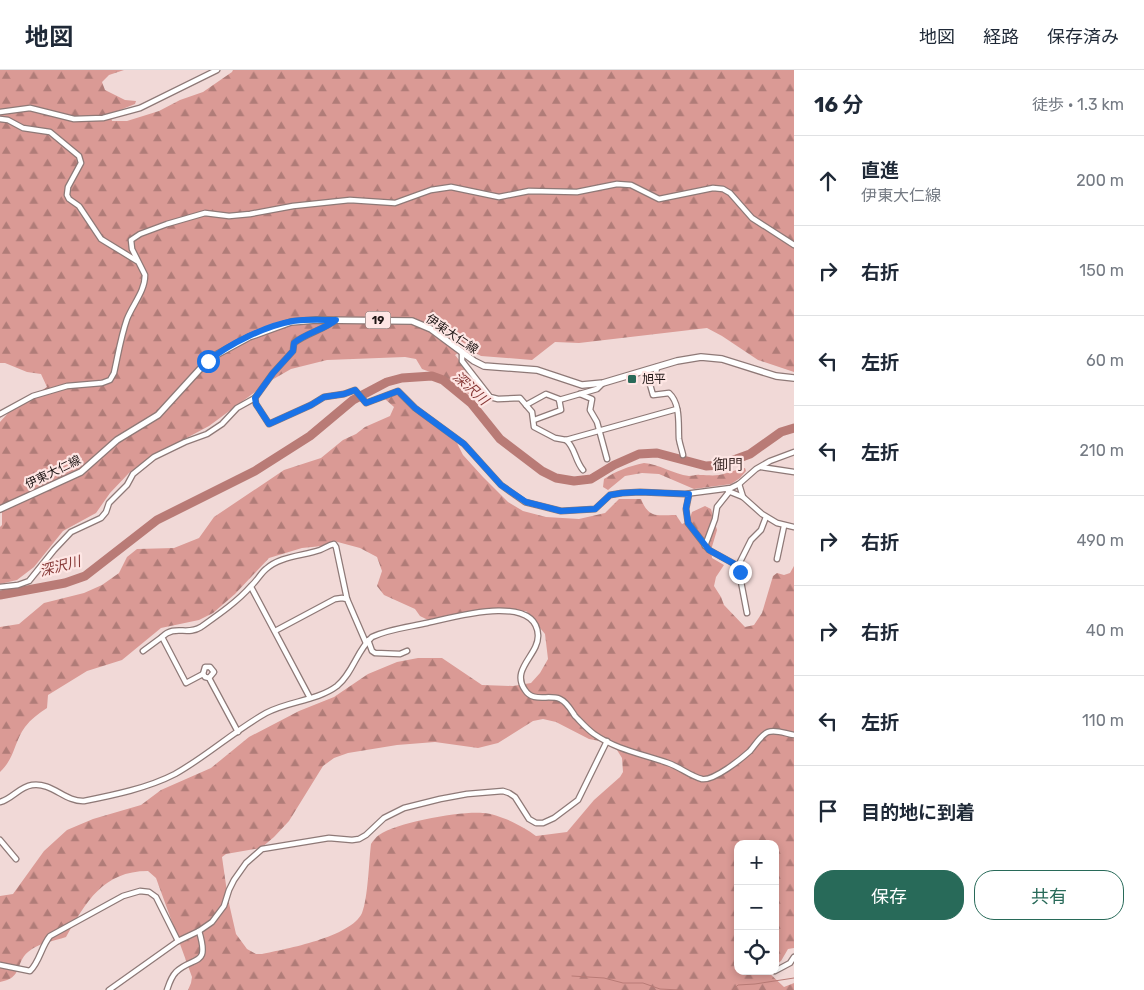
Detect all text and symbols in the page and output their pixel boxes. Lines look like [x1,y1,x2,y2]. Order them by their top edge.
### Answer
text: 地図 [25,23,73,51]
text: 地図 [919,26,955,48]
text: 経路 [983,26,1019,48]
text: 保存済み [1047,26,1119,48]
text: 16 分 [814,92,864,117]
text: 徒歩 · 1.3 km [1032,95,1124,114]
text: 直進 [861,159,899,182]
icon: ahead [814,167,842,195]
text: 200 m [1076,171,1124,190]
text: 伊東大仁線 [861,186,941,205]
icon: right [814,257,842,285]
text: 右折 [861,261,899,284]
text: 150 m [1079,261,1124,280]
street label: 伊東大仁線 [423,311,481,357]
road number: 19 [366,312,390,328]
icon: left [814,347,842,375]
route start [197,350,220,373]
text: 左折 [861,351,899,374]
text: 60 m [1086,351,1124,370]
water label: 深沢川 [449,368,493,410]
place label: 旭平 [642,372,666,386]
marker: 旭平 [626,373,638,385]
icon: left [814,437,842,465]
text: 左折 [861,441,899,464]
text: 210 m [1079,441,1124,460]
street label: 伊東大仁線 [23,453,83,491]
district label: 御門 [713,456,743,474]
icon: right [814,527,842,555]
text: 右折 [861,531,899,554]
text: 490 m [1076,531,1124,550]
water label: 深沢川 [38,552,85,580]
route end [729,561,752,584]
icon: right [814,617,842,645]
text: 右折 [861,621,899,644]
text: 40 m [1086,621,1124,640]
icon: left [814,707,842,735]
text: 左折 [861,711,899,734]
text: 110 m [1082,711,1124,730]
icon: arrive [814,797,842,825]
text: 目的地に到着 [861,801,975,824]
map controls [734,840,779,975]
button: + [734,840,779,885]
button: 保存 [814,870,964,920]
button: 共有 [974,870,1124,920]
button: − [734,885,779,930]
button: locate [734,930,779,975]

